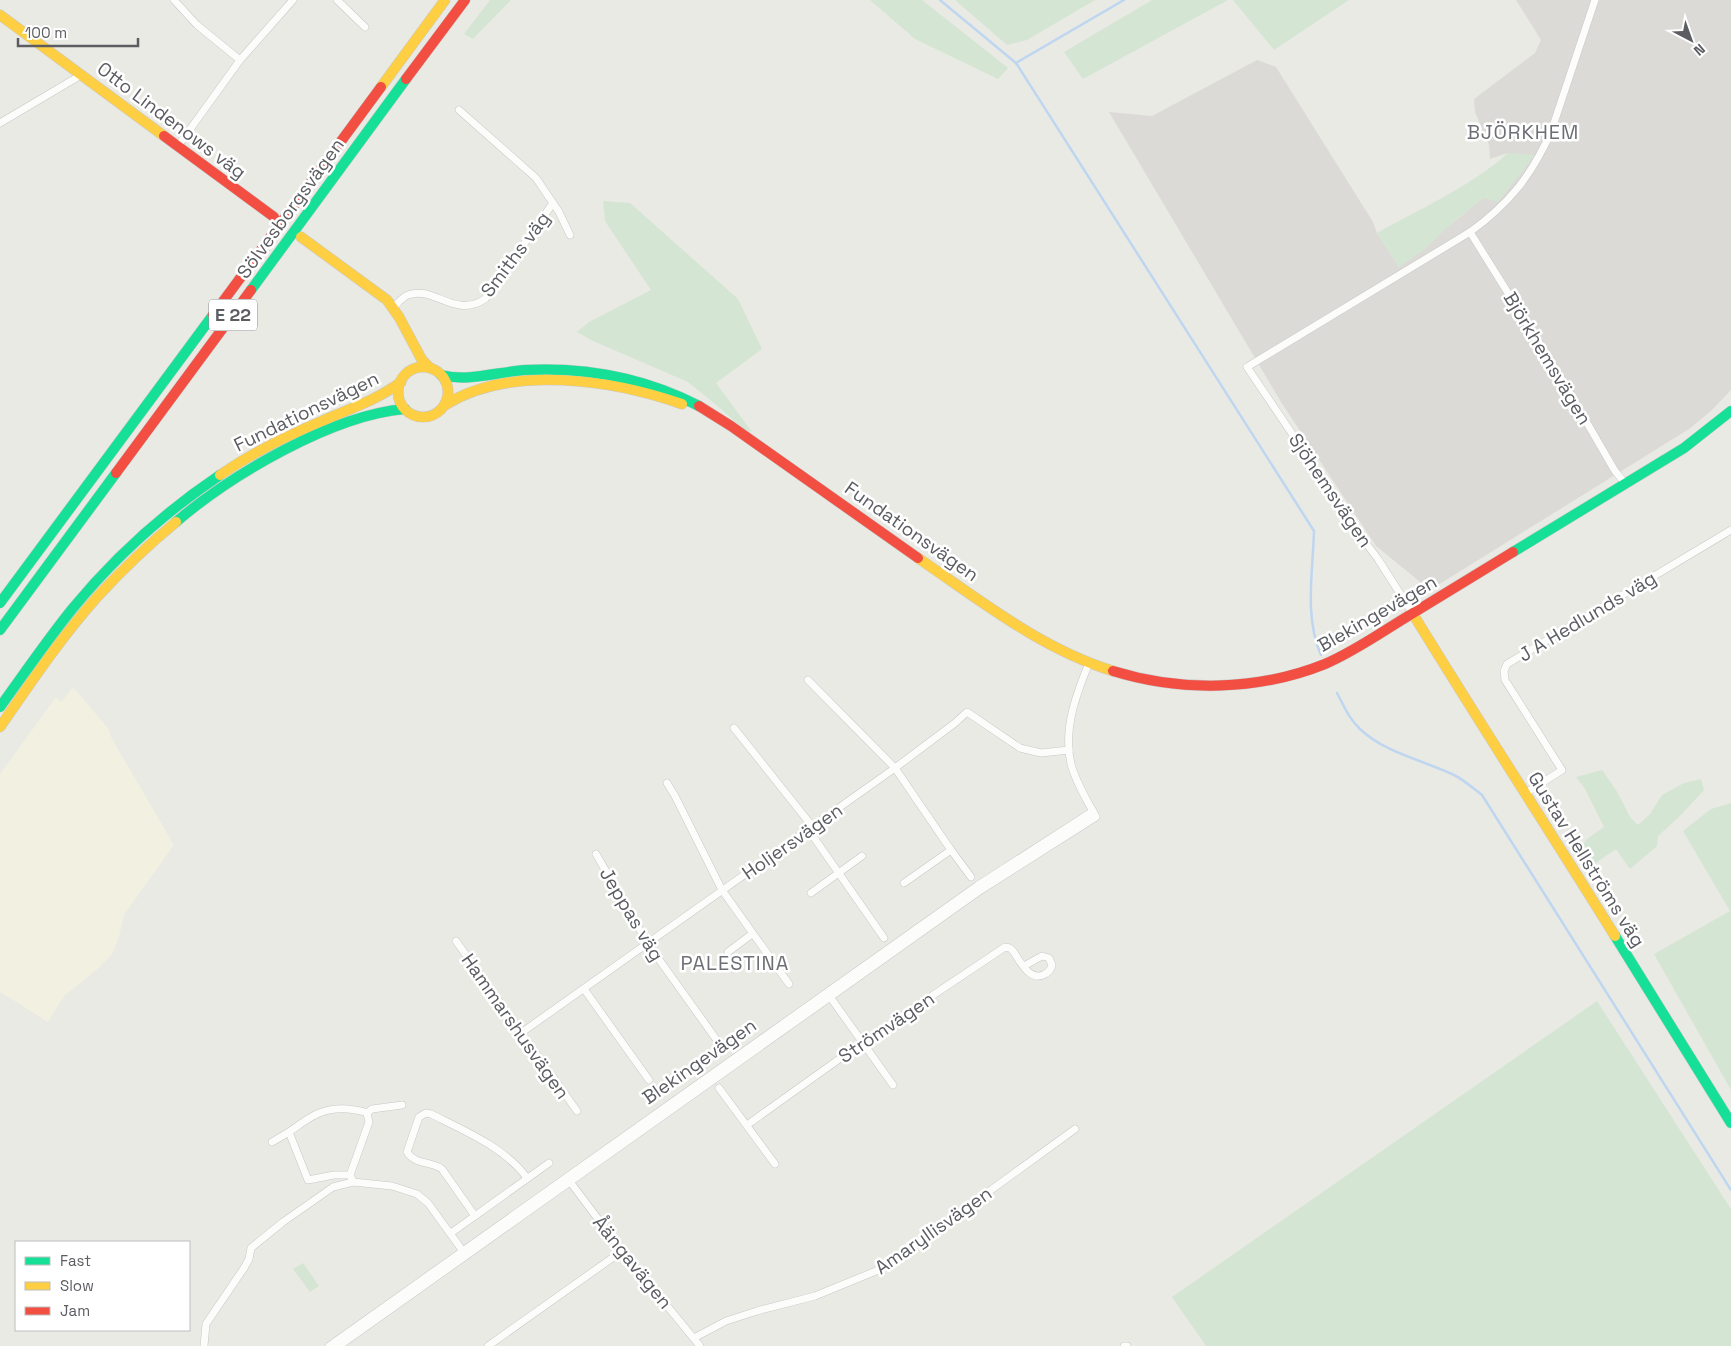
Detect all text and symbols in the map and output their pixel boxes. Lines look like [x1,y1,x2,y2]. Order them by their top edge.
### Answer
scale bar [18,15,138,47]
north arrow [1666,15,1716,65]
text: 100 m [25,23,67,42]
text: N [1690,40,1709,60]
street label: Otto Lindenows väg [92,56,251,185]
district label: BJÖRKHEM [1467,119,1579,145]
street label: Sölvesborgsvägen [231,133,350,283]
street label: Smiths väg [475,207,556,302]
street label: Björkhemsvägen [1498,287,1597,429]
road number: E 22 [209,300,257,330]
street label: Fundationsvägen [230,366,383,457]
street label: Sjöhemsvägen [1283,428,1378,552]
street label: Fundationsvägen [840,476,984,587]
street label: J A Hedlunds väg [1514,565,1661,667]
street label: Blekingevägen [1313,569,1441,658]
street label: Gustav Hellströms väg [1522,767,1651,952]
street label: Holjersvägen [737,798,847,885]
street label: Jeppas väg [594,863,669,966]
street label: Hammarshusvägen [456,948,575,1104]
district label: PALESTINA [681,950,789,976]
street label: Strömvägen [833,986,939,1069]
street label: Blekingevägen [637,1013,761,1110]
street label: Amaryllisvägen [870,1181,997,1280]
street label: Åängavägen [587,1211,678,1314]
legend [15,1241,190,1331]
text: Fast [60,1251,91,1270]
text: Slow [60,1276,94,1295]
text: Jam [60,1301,90,1320]

